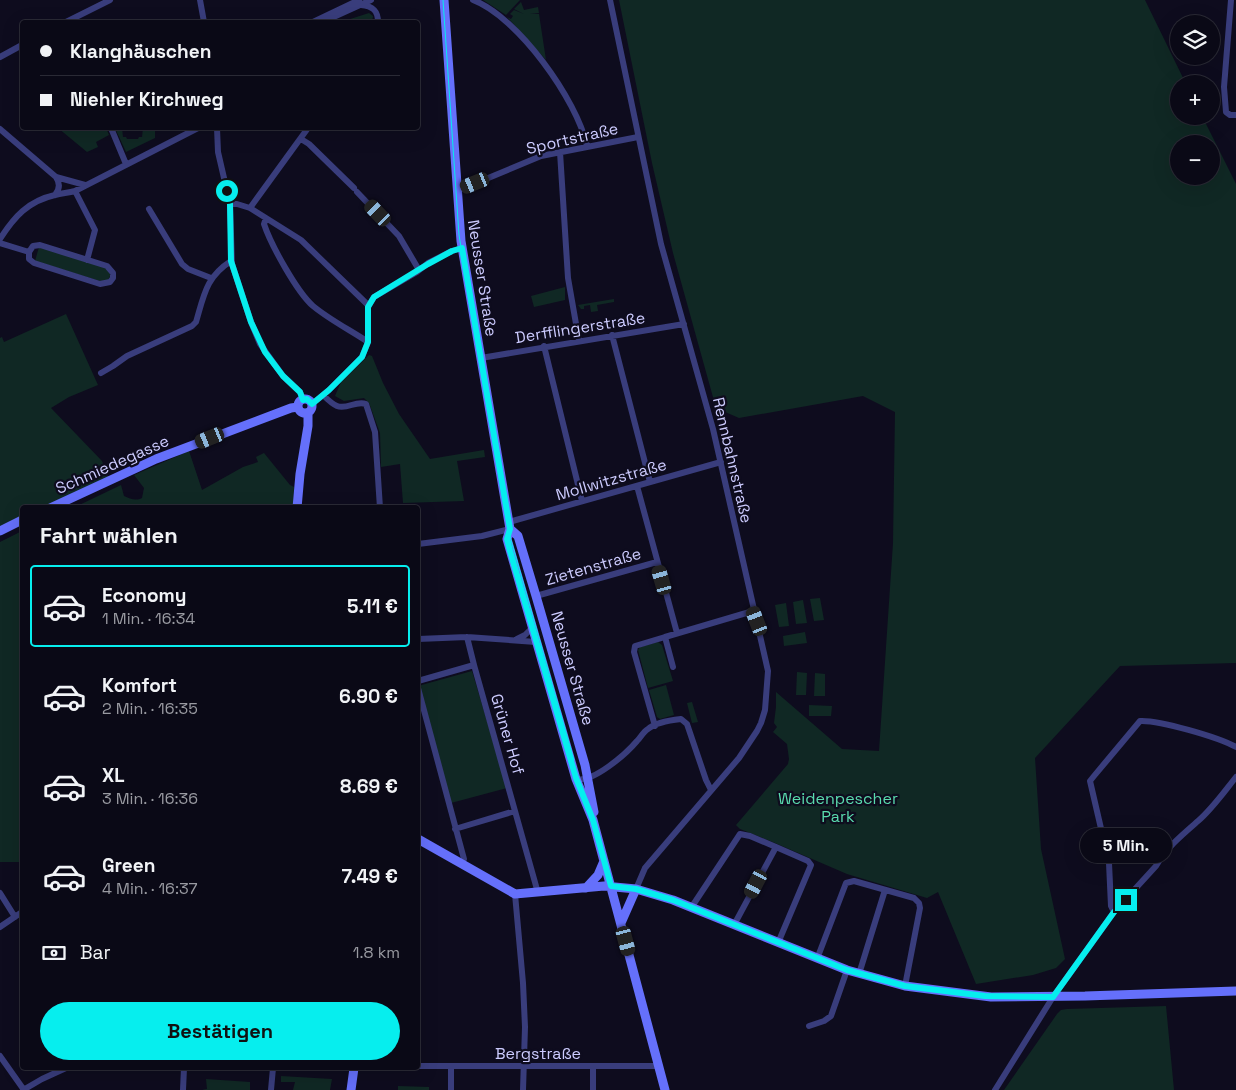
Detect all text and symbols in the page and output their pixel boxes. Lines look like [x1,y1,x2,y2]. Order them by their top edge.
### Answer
map controls [1170,15,1220,185]
button: layers [1170,15,1220,65]
text: Klanghäuschen [70,39,211,64]
button: + [1170,75,1220,125]
text: Niehler Kirchweg [70,87,224,112]
street label: Sportstraße [524,118,620,159]
button: − [1170,135,1220,185]
car [458,170,491,196]
route start [216,180,238,202]
car [362,197,393,229]
street label: Neusser Straße [463,218,502,338]
street label: Derfflingerstraße [514,307,647,348]
street label: Rennbahnstraße [708,395,757,525]
car [193,425,226,451]
street label: Schmiedegasse [52,430,172,499]
street label: Mollwitzstraße [553,454,669,505]
text: Fahrt wählen [40,521,178,549]
street label: Zietenstraße [543,543,644,590]
car [650,564,673,596]
text: Economy [102,583,186,608]
icon: car [42,584,87,629]
text: 5.11 € [347,594,398,619]
car [744,604,769,638]
text: 1 Min. · 16:34 [102,608,195,629]
street label: Neusser Straße [546,609,599,728]
text: Komfort [102,673,177,698]
icon: car [42,674,87,719]
text: 6.90 € [339,684,398,709]
street label: Grüner Hof [486,691,529,777]
text: 2 Min. · 16:35 [102,698,198,719]
text: XL [102,763,125,788]
icon: car [42,764,87,809]
text: 8.69 € [340,774,398,799]
text: 3 Min. · 16:36 [102,788,198,809]
park label: Weidenpescher Park [778,788,898,827]
callout: 5 Min. [1080,828,1172,862]
text: 5 Min. [1103,835,1149,856]
text: Green [102,853,155,878]
icon: car [42,854,87,899]
text: 7.49 € [342,864,398,889]
car [742,867,769,901]
text: 4 Min. · 16:37 [102,878,198,899]
route end [1115,889,1137,911]
car [614,925,637,957]
icon: cash [40,939,68,967]
text: Bar [80,940,111,965]
text: 1.8 km [353,942,400,963]
button: Bestätigen [40,1002,400,1060]
street label: Bergstraße [495,1043,581,1064]

